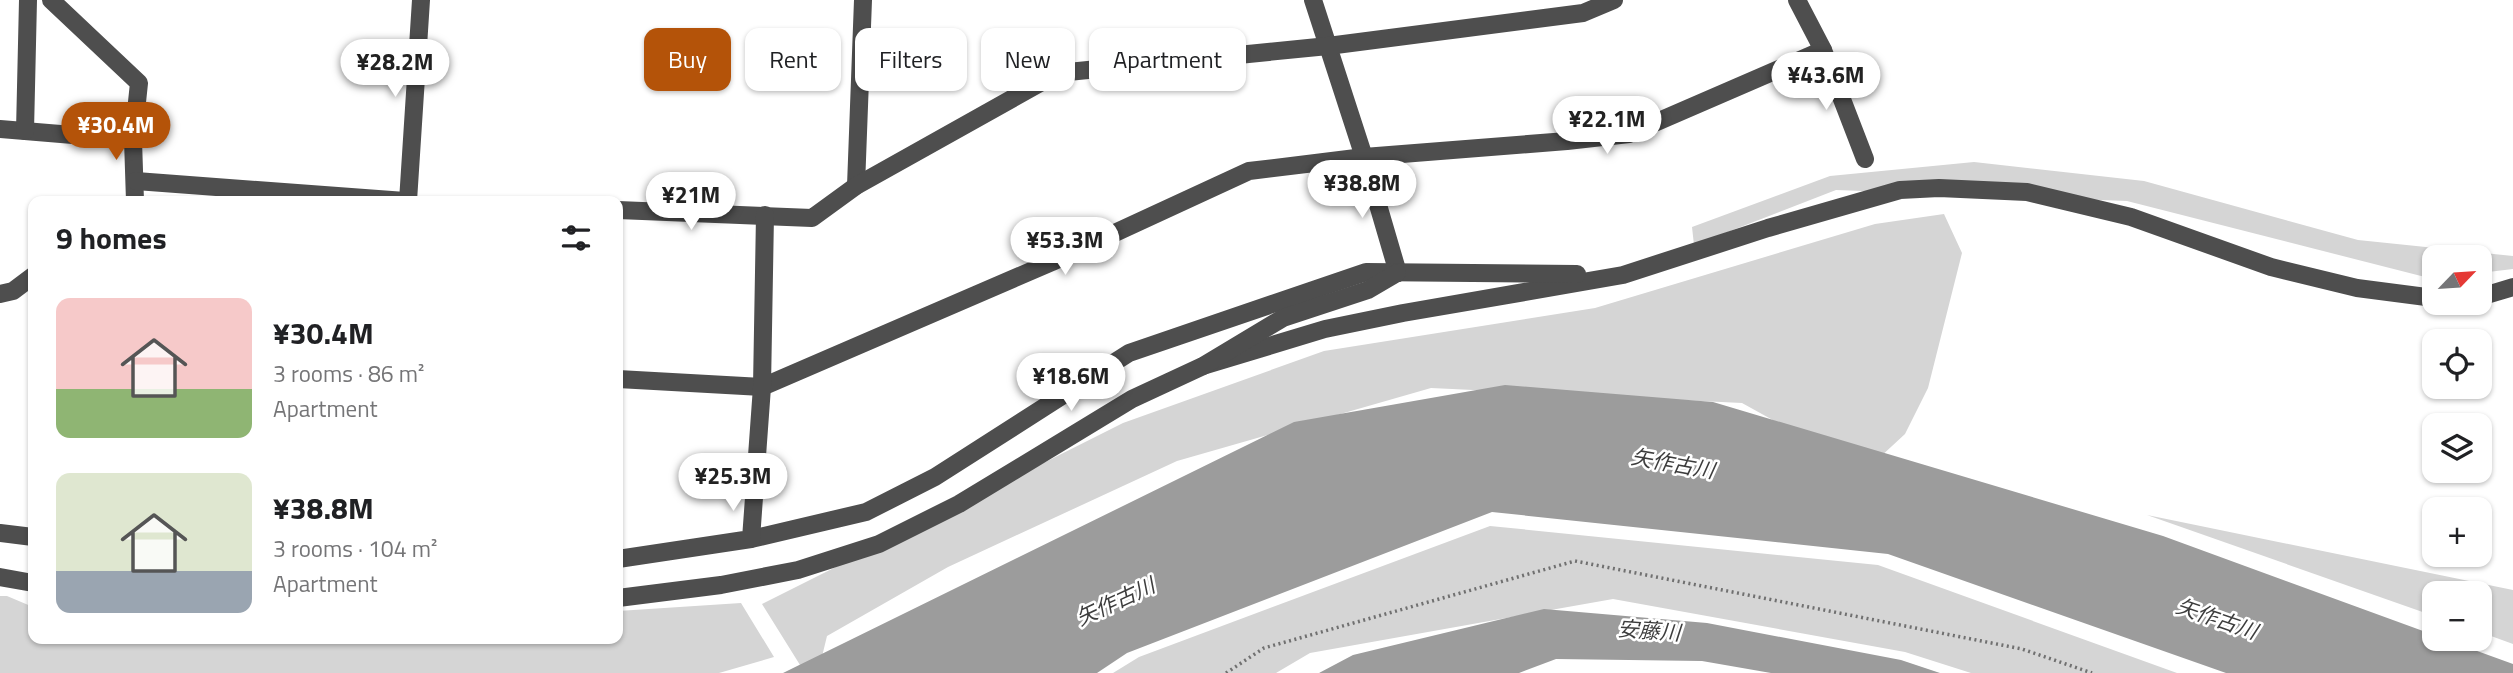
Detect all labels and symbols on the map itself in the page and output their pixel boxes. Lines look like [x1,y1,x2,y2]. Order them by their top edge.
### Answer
pin: ¥28.2M [338,40,452,99]
pin: ¥43.6M [1769,52,1883,112]
pin: ¥22.1M [1550,96,1664,156]
pin: ¥30.4M [59,102,173,162]
pin: ¥38.8M [1305,160,1419,220]
pin: ¥21M [650,173,732,232]
pin: ¥53.3M [1008,218,1122,277]
north arrow [2422,245,2492,315]
pin: ¥18.6M [1014,354,1128,413]
water label: 矢作古川 [1629,440,1719,486]
pin: ¥25.3M [676,454,790,513]
water label: 矢作古川 [1070,568,1162,633]
water label: 矢作古川 [2172,589,2264,647]
water label: 安藤川 [1616,612,1684,648]

